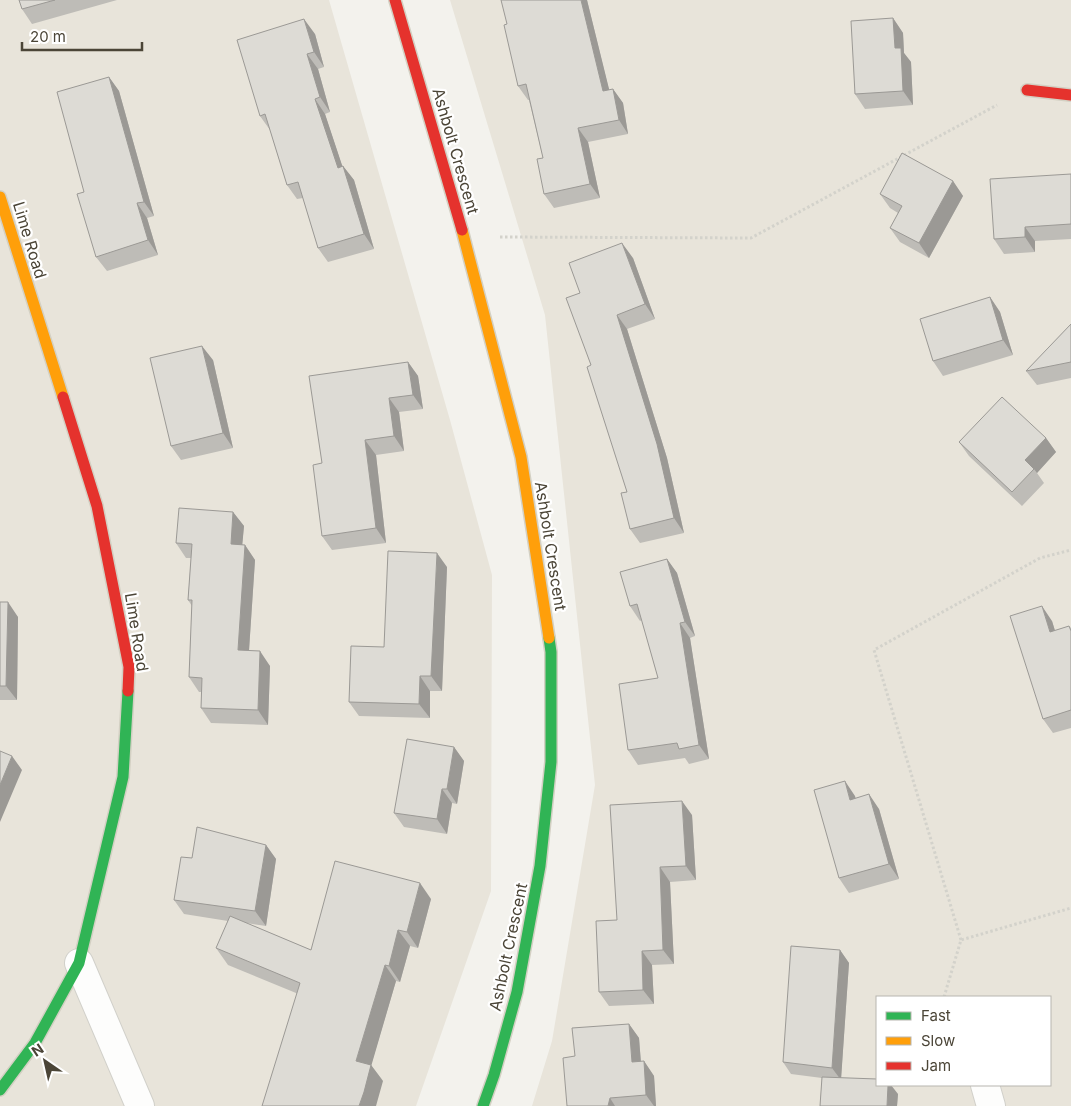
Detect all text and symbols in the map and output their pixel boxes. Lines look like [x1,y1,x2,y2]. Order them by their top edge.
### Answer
scale bar [22,20,142,52]
text: 20 m [30,27,66,46]
street label: Ashbolt Crescent [428,85,484,217]
street label: Lime Road [9,199,51,281]
street label: Ashbolt Crescent [531,480,571,612]
street label: Lime Road [121,591,153,673]
street label: Ashbolt Crescent [485,881,531,1013]
legend [876,996,1051,1086]
text: Fast [921,1006,951,1025]
text: Slow [921,1031,955,1050]
north arrow [20,1036,70,1086]
text: N [28,1040,47,1060]
text: Jam [921,1056,951,1075]

